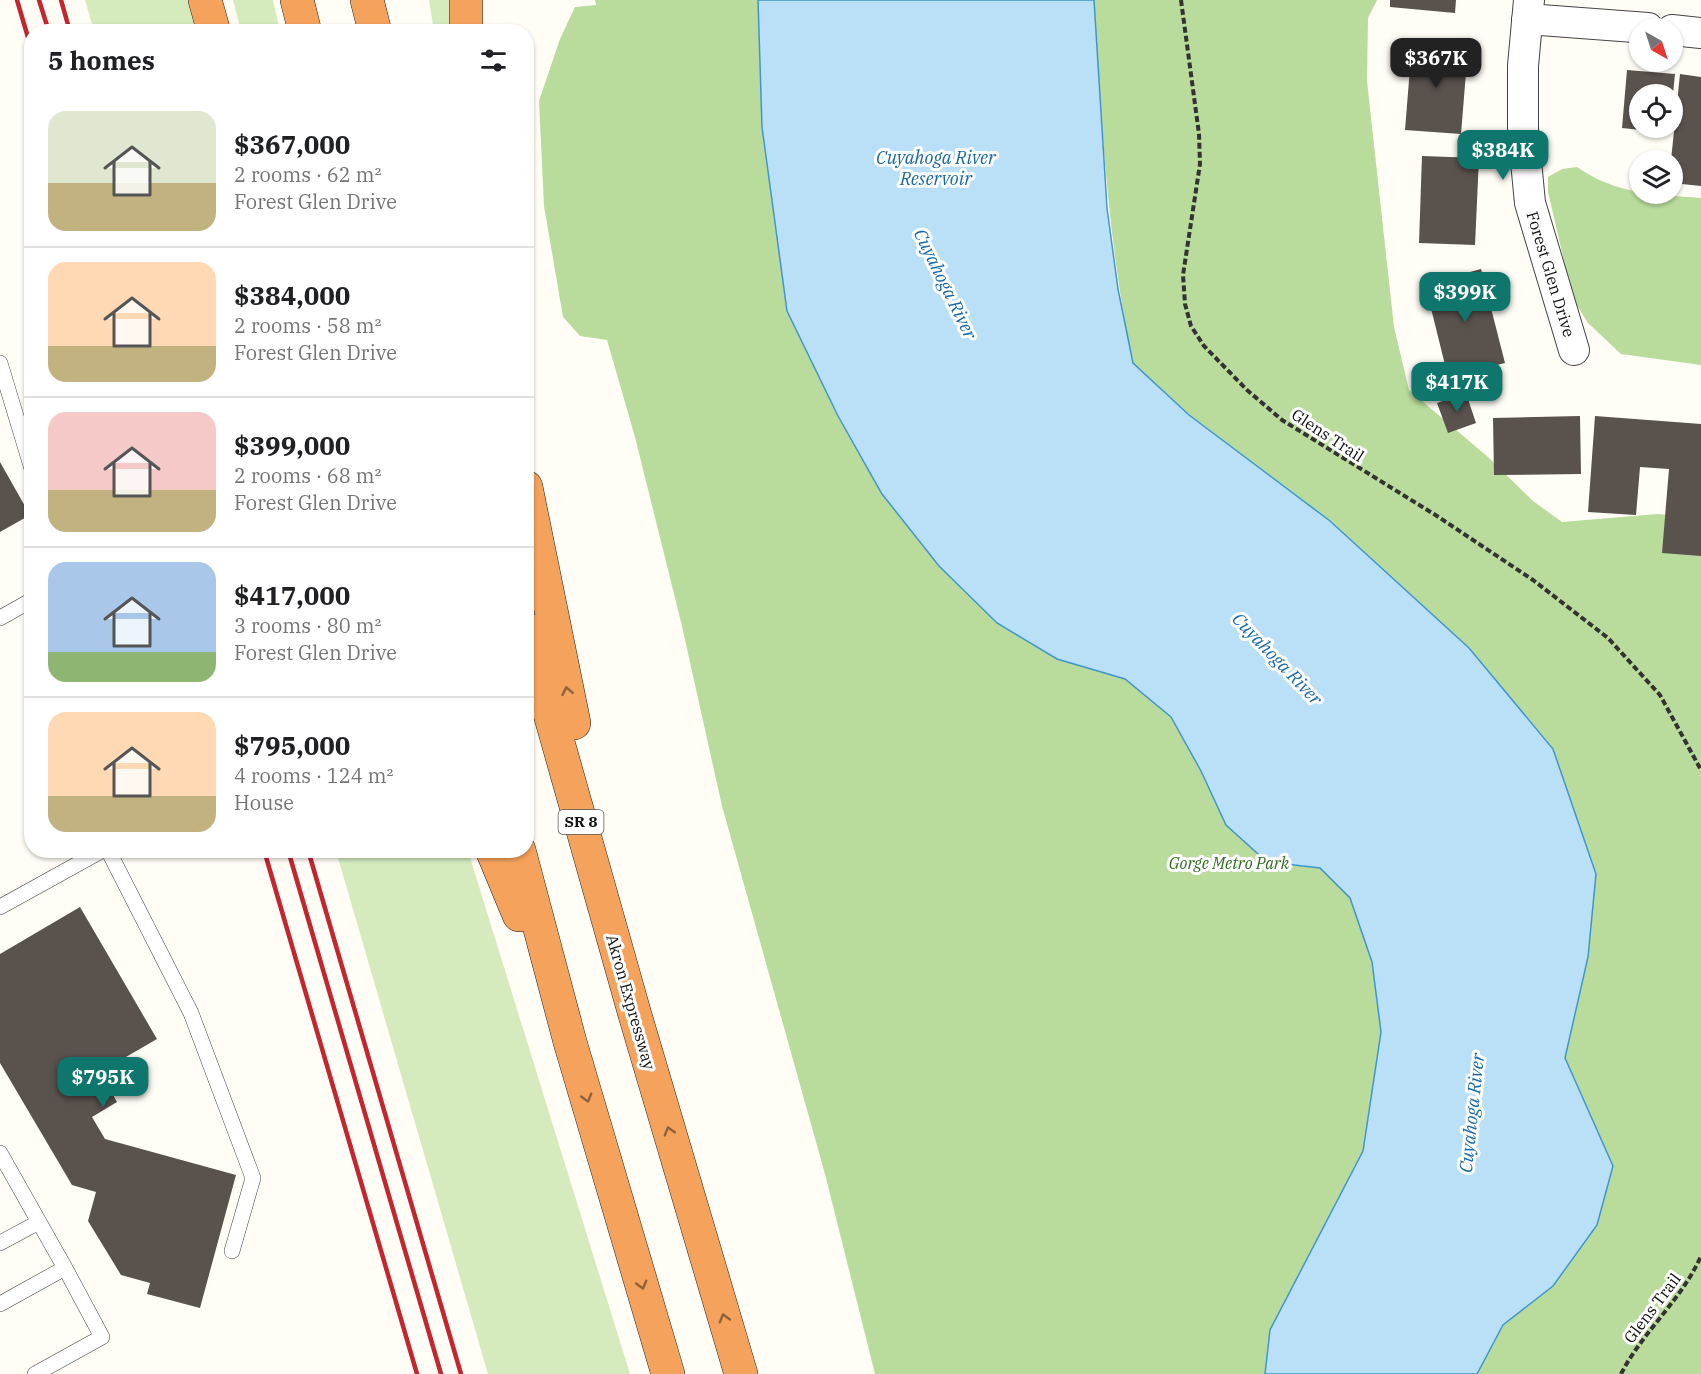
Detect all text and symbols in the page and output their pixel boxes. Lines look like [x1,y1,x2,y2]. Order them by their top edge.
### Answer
north arrow [1629,18,1683,72]
map controls [1629,18,1683,204]
pin: $367K [1394,38,1478,89]
text: 5 homes [48,43,155,77]
icon: filters [477,44,510,77]
text: $367K [1404,44,1468,71]
button: locate [1629,84,1683,138]
text: $367,000 [234,127,350,161]
pin: $384K [1461,130,1545,181]
icon: home [96,135,168,207]
text: $384K [1471,136,1535,163]
water label: Cuyahoga River Reservoir [876,146,997,190]
button: layers [1629,150,1683,204]
text: 2 rooms · 62 m² [234,161,381,188]
text: Forest Glen Drive [234,188,397,215]
street label: Forest Glen Drive [1522,209,1580,339]
water label: Cuyahoga River [909,225,983,344]
pin: $399K [1423,272,1507,323]
text: $384,000 [234,278,350,312]
text: $399K [1433,278,1497,305]
icon: home [96,286,168,358]
text: 2 rooms · 58 m² [234,312,381,339]
text: Forest Glen Drive [234,339,397,366]
pin: $417K [1415,362,1499,413]
text: $417K [1425,368,1489,395]
street label: Glens Trail [1288,404,1368,466]
text: $399,000 [234,428,350,462]
icon: home [96,436,168,508]
text: 2 rooms · 68 m² [234,462,381,489]
text: Forest Glen Drive [234,489,397,516]
text: $417,000 [234,578,350,612]
icon: home [96,586,168,658]
water label: Cuyahoga River [1227,608,1328,711]
text: 3 rooms · 80 m² [234,612,381,639]
text: Forest Glen Drive [234,639,397,666]
one-way arrow [561,686,574,696]
text: $795,000 [234,728,350,762]
icon: home [96,736,168,808]
text: 4 rooms · 124 m² [234,762,393,789]
text: House [234,789,294,816]
road number: SR 8 [558,810,604,834]
park label: Gorge Metro Park [1169,853,1290,873]
street label: Akron Expressway [602,932,660,1072]
water label: Cuyahoga River [1454,1051,1489,1174]
pin: $795K [61,1057,145,1108]
text: $795K [71,1063,135,1090]
one-way arrow [580,1092,592,1103]
one-way arrow [664,1126,676,1137]
street label: Glens Trail [1619,1269,1685,1347]
one-way arrow [635,1279,647,1290]
one-way arrow [719,1313,731,1324]

